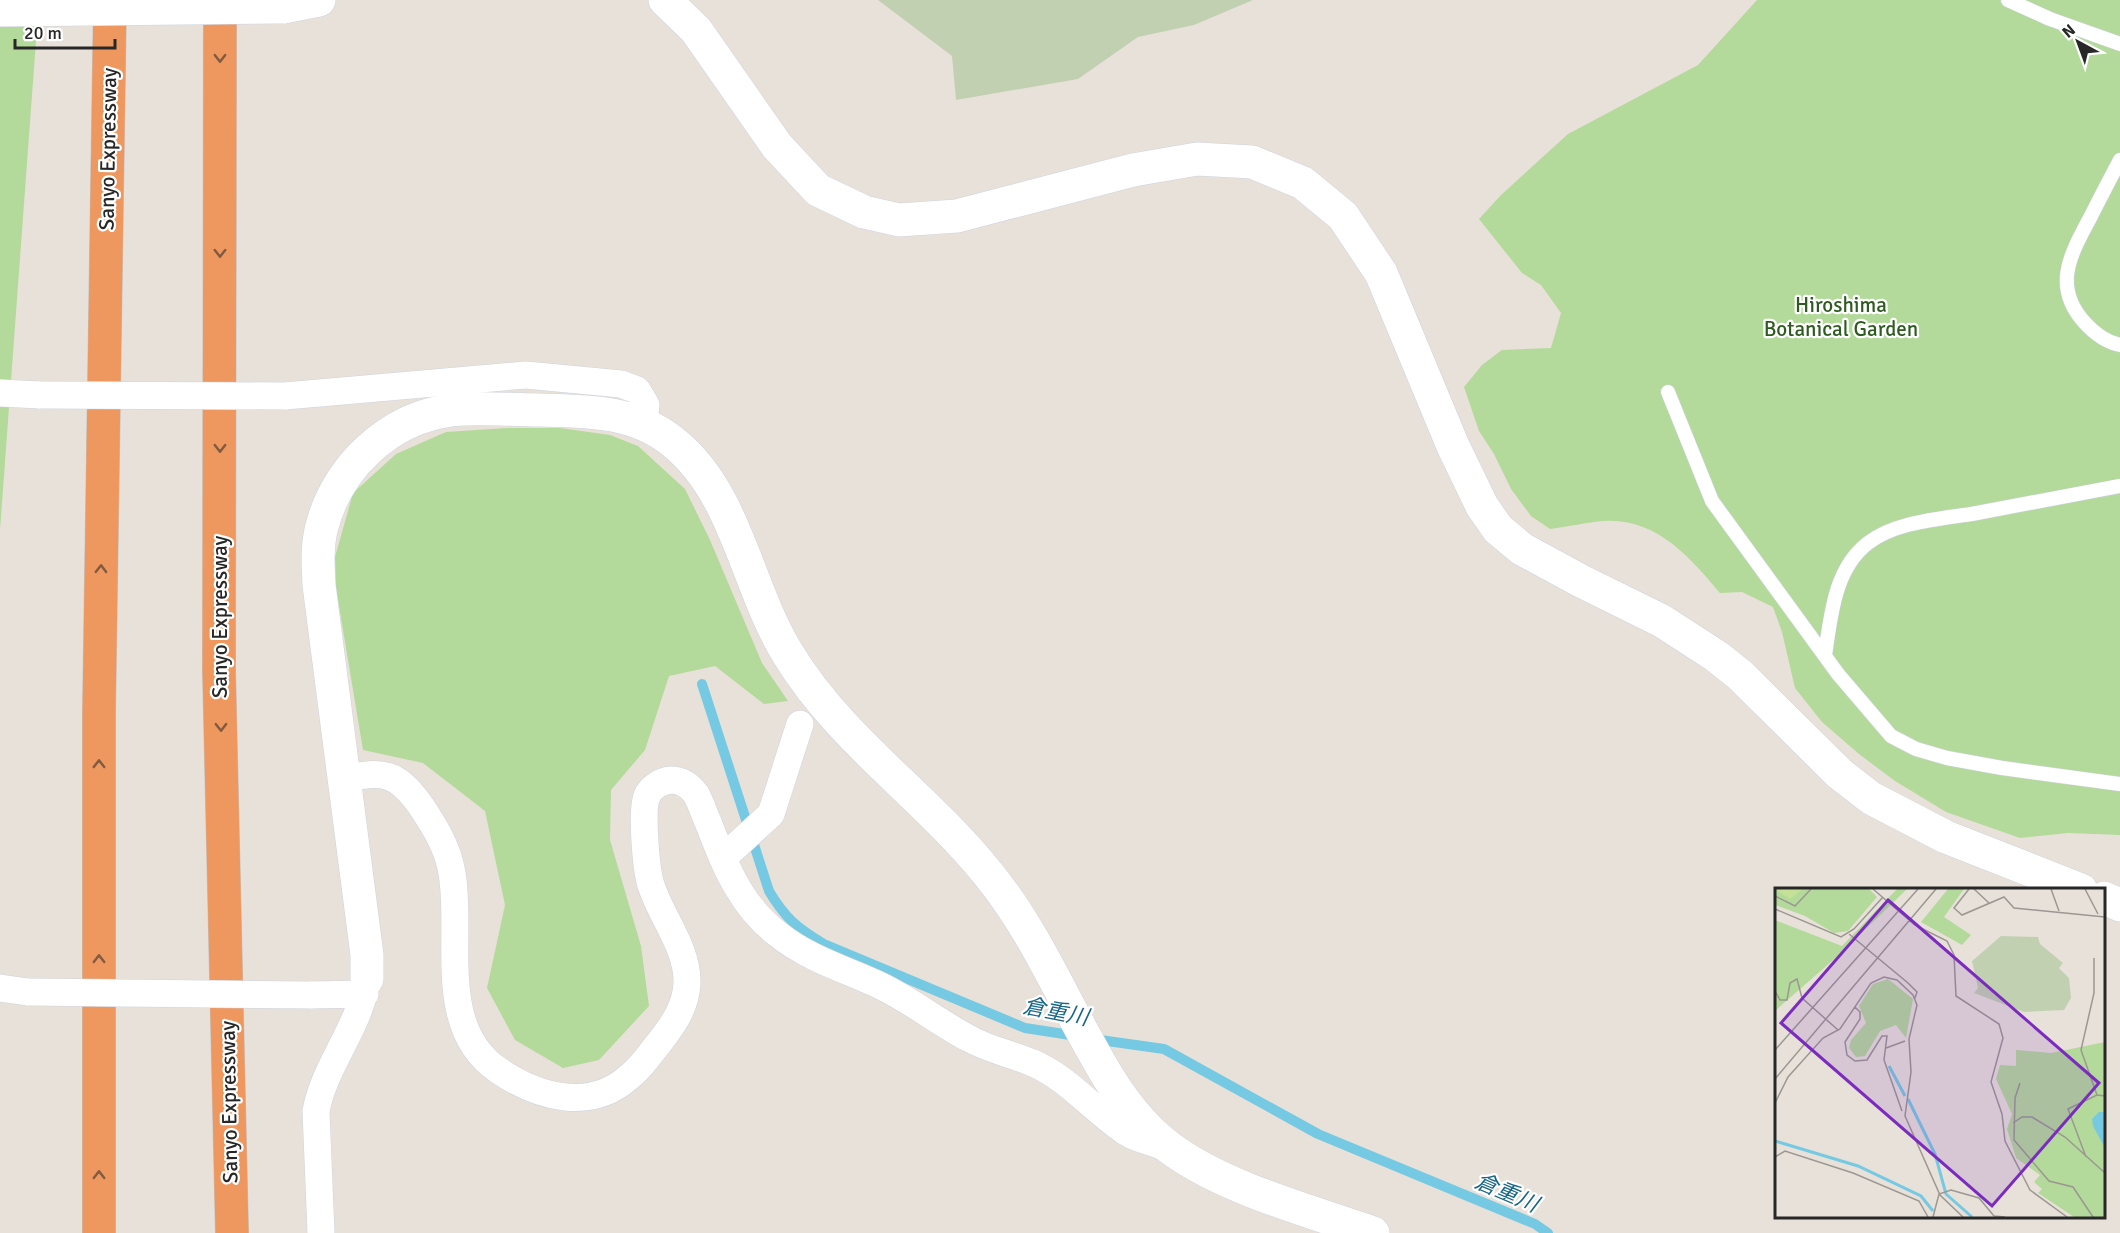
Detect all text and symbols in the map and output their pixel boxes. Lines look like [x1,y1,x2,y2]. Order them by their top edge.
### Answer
scale bar [15,12,116,50]
north arrow [2048,12,2108,72]
text: N [2058,20,2080,43]
text: 20 m [24,22,62,44]
one-way arrow [214,54,226,63]
street label: Sanyo Expressway [94,67,122,231]
one-way arrow [214,249,226,258]
park label: Hiroshima Botanical Garden [1764,292,1918,342]
one-way arrow [214,444,226,453]
street label: Sanyo Expressway [207,536,233,698]
one-way arrow [95,564,107,573]
one-way arrow [215,723,227,732]
one-way arrow [93,759,105,768]
inset map [1775,888,2105,1218]
one-way arrow [93,954,105,963]
water label: 倉重川 [1021,992,1093,1031]
street label: Sanyo Expressway [215,1020,243,1184]
water label: 倉重川 [1471,1167,1544,1219]
one-way arrow [93,1170,105,1179]

